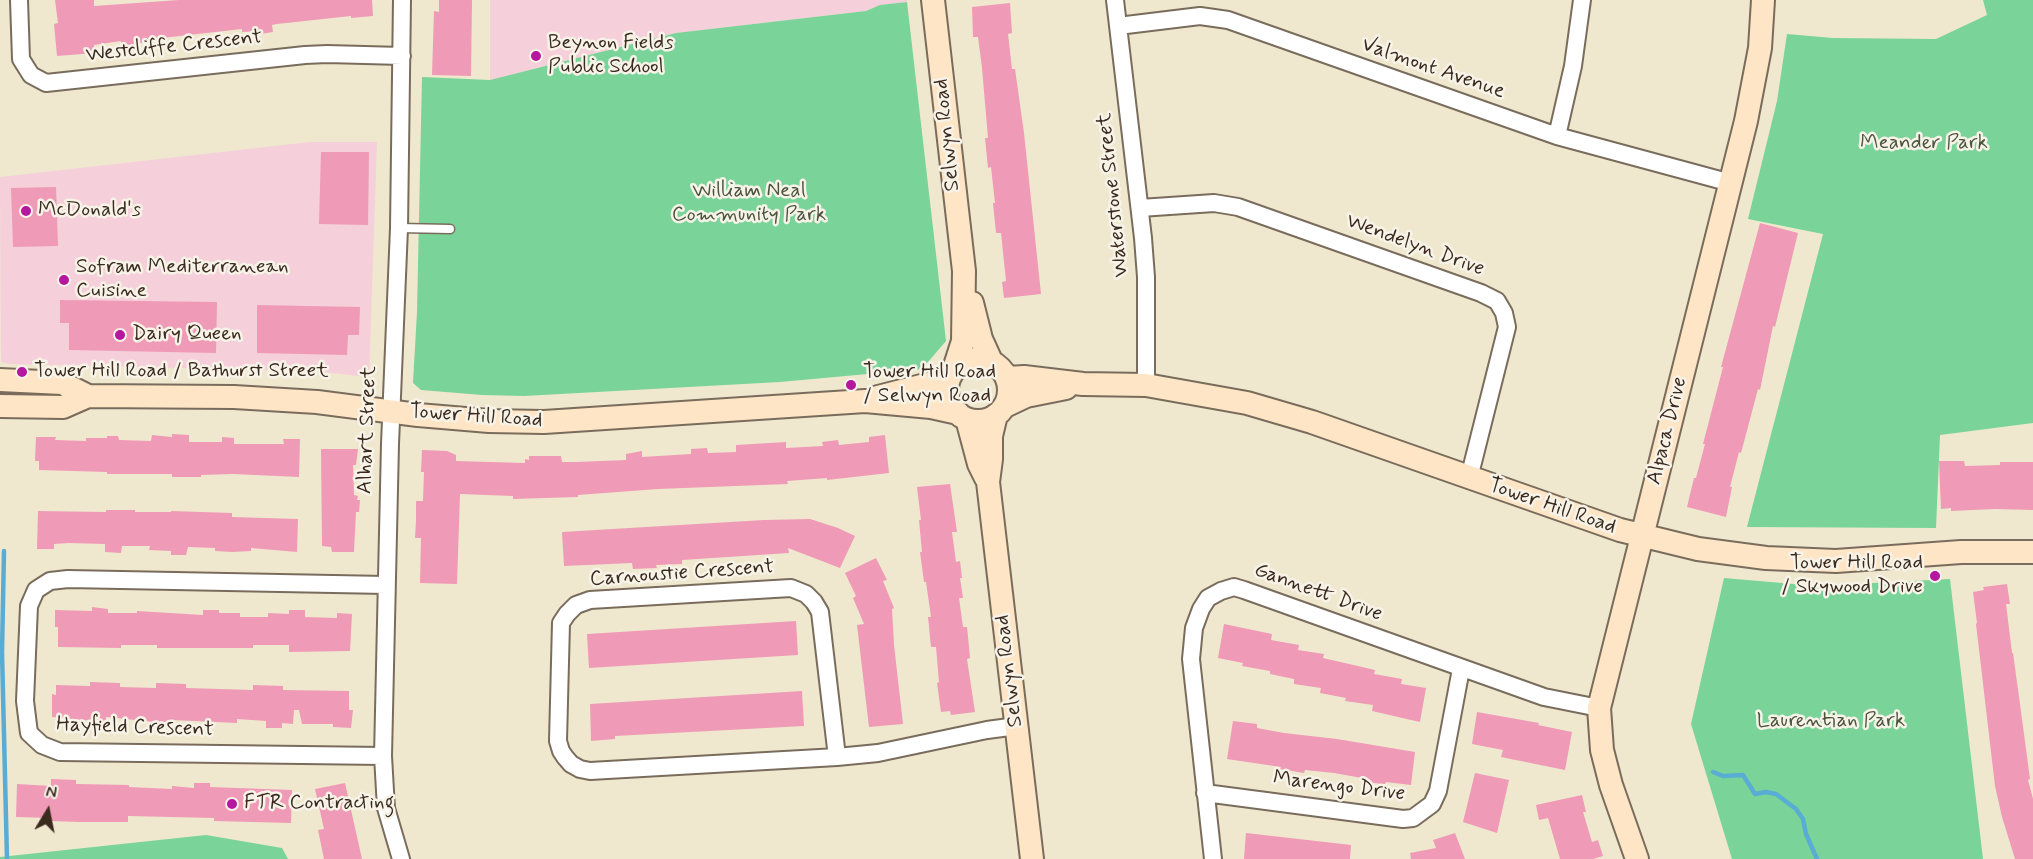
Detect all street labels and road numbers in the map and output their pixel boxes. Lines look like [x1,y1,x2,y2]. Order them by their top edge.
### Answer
street label: Westcliffe Crescent [85,25,263,69]
street label: Valmont Avenue [1358,33,1508,105]
street label: Selwyn Road [930,77,966,193]
street label: Waterstone Street [1093,112,1135,278]
street label: Wendelyn Drive [1343,209,1487,283]
street label: Alhart Street [353,366,383,494]
street label: Alpaca Drive [1642,374,1694,488]
street label: Tower Hill Road [409,400,543,434]
street label: Tower Hill Road [1485,473,1619,541]
street label: Carnoustie Crescent [589,555,775,593]
street label: Gannett Drive [1251,558,1385,628]
street label: Selwyn Road [991,613,1029,729]
street label: Hayfield Crescent [56,713,214,743]
street label: Marengo Drive [1272,766,1406,808]

